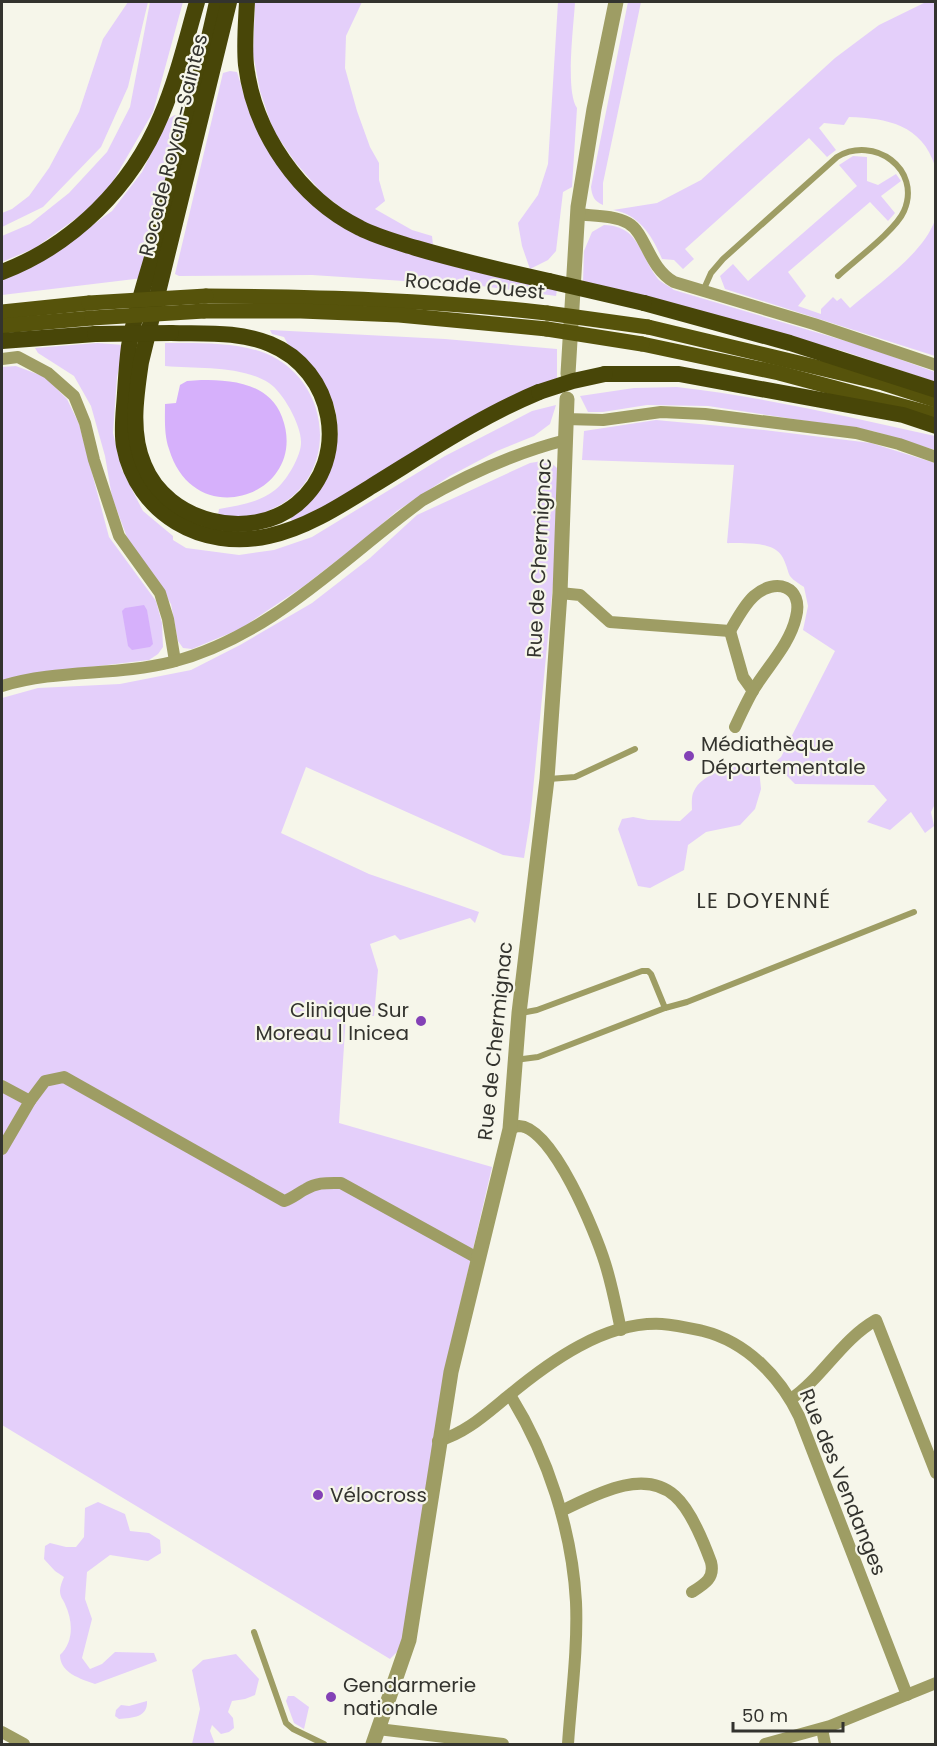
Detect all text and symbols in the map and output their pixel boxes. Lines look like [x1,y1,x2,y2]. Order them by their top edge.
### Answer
street label: Rocade Royan-Saintes [132,31,214,259]
street label: Rocade Ouest [404,266,546,306]
street label: Rue de Chermignac [520,458,558,658]
place label: Médiathèque Départementale [701,730,866,781]
marker: Médiathèque Départementale [682,749,696,763]
district label: LE DOYENNÉ [696,886,832,915]
street label: Rue de Chermignac [471,940,519,1142]
place label: Clinique Sur Moreau | Inicea [256,996,409,1047]
marker: Clinique Sur Moreau | Inicea [414,1014,428,1028]
street label: Rue des Vendanges [793,1384,893,1580]
place label: Vélocross [330,1481,427,1509]
marker: Vélocross [311,1488,325,1502]
place label: Gendarmerie nationale [343,1671,476,1722]
marker: Gendarmerie nationale [324,1690,338,1704]
scale bar [733,1695,842,1733]
text: 50 m [742,1703,788,1728]

